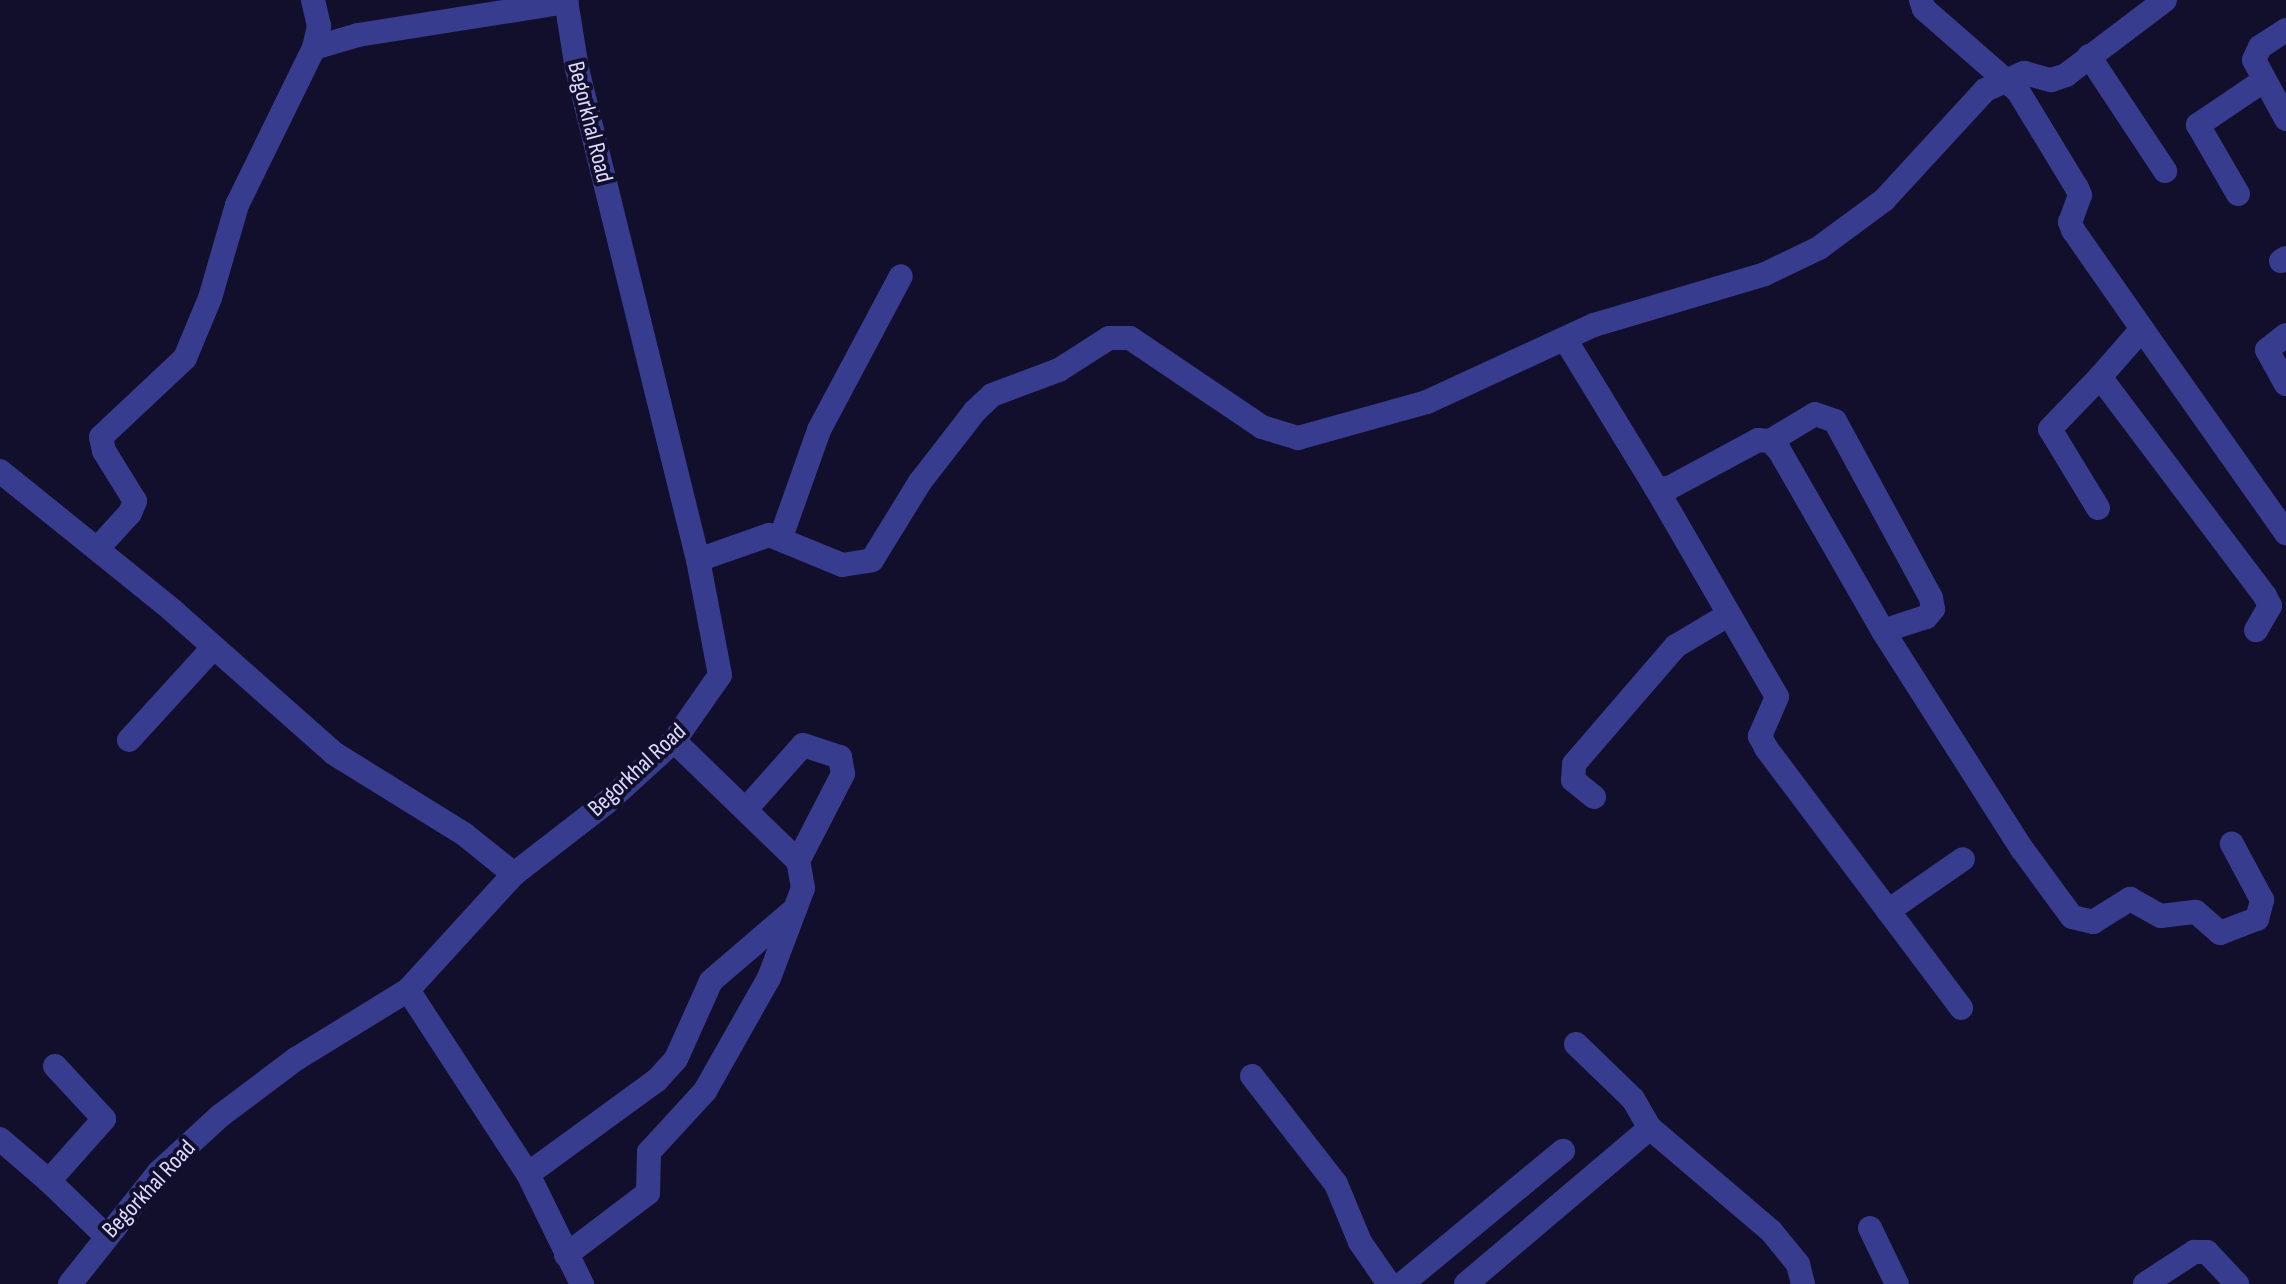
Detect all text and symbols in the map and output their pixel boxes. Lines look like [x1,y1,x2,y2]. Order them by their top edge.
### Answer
street label: Begorkhal Road [561,59,619,185]
street label: Begorkhal Road [582,717,692,823]
street label: Begorkhal Road [96,1134,202,1244]

